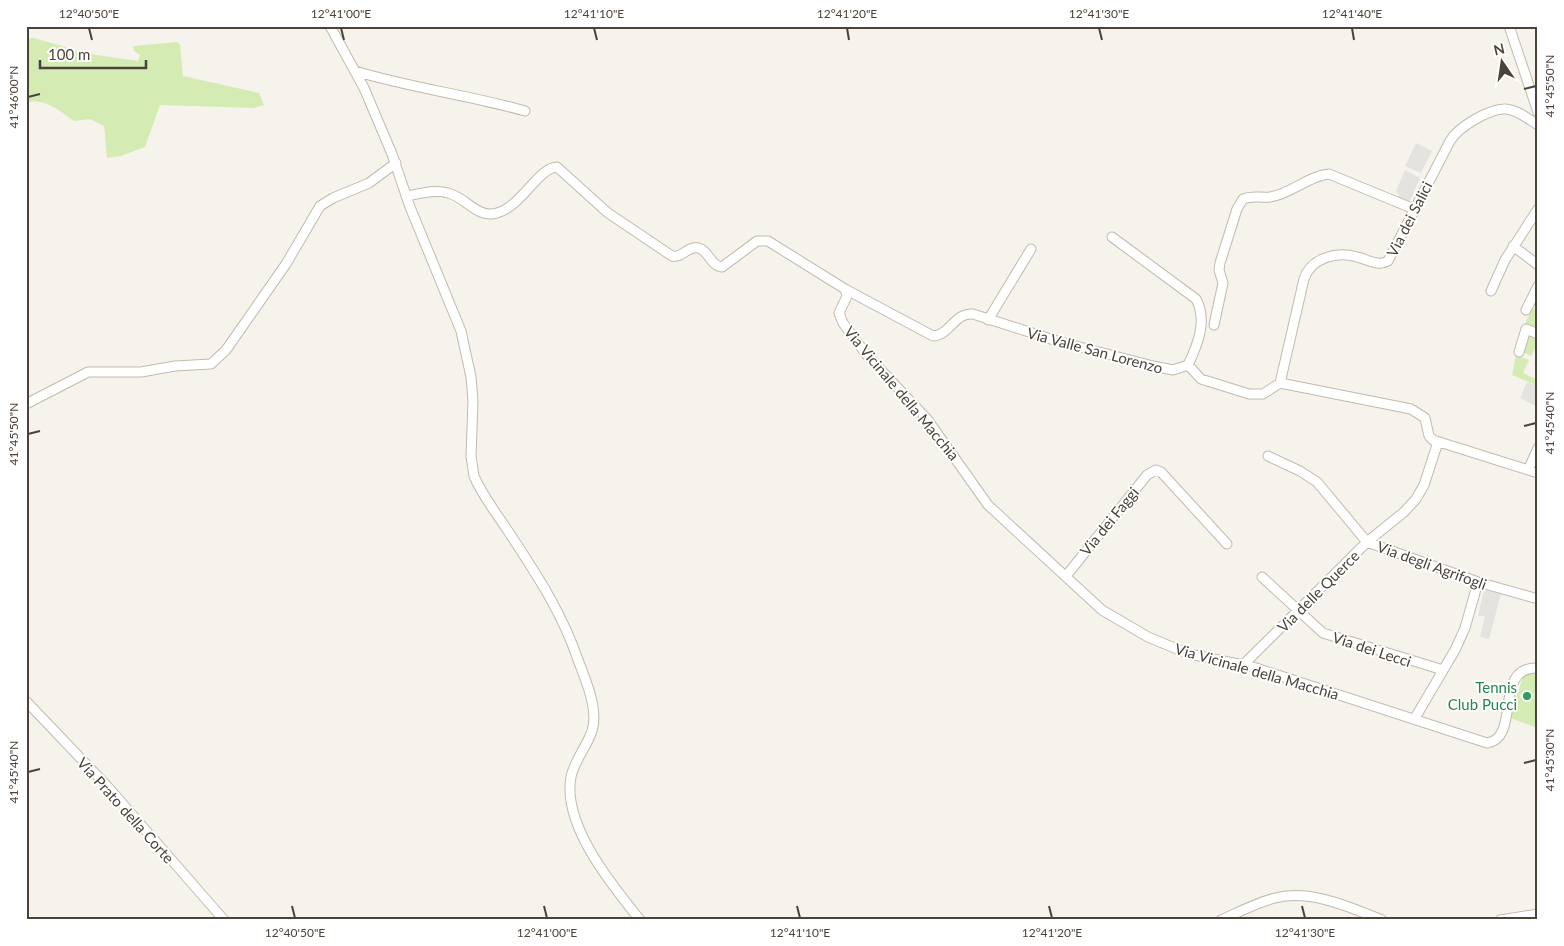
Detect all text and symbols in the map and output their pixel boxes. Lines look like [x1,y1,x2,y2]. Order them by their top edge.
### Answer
text: 12°40'50"E [59,6,119,21]
text: 12°41'00"E [311,6,371,21]
text: 12°41'10"E [564,6,624,21]
text: 12°41'20"E [817,6,877,21]
text: 12°41'30"E [1069,6,1129,21]
text: 12°41'40"E [1322,6,1382,21]
scale bar [40,38,146,70]
north arrow [1476,38,1526,88]
text: N [1492,39,1506,58]
text: 100 m [48,45,90,63]
text: 41°45'50"N [1542,55,1557,117]
text: 41°46'00"N [6,66,21,128]
street label: Via dei Salici [1382,178,1436,260]
street label: Via Vicinale della Macchia [841,322,963,464]
street label: Via Valle San Lorenzo [1025,323,1165,377]
text: 41°45'40"N [1542,392,1557,454]
text: 41°45'50"N [6,403,21,465]
street label: Via dei Faggi [1076,483,1142,559]
street label: Via degli Agrifogli [1375,537,1489,593]
street label: Via delle Querce [1273,546,1363,636]
street label: Via dei Lecci [1330,628,1414,670]
street label: Via Vicinale della Macchia [1173,639,1341,703]
place label: Tennis Club Pucci [1448,678,1517,713]
marker: Tennis Club Pucci [1521,690,1533,702]
text: 41°45'30"N [1542,729,1557,791]
text: 41°45'40"N [6,741,21,803]
street label: Via Prato della Corte [74,753,178,867]
text: 12°40'50"E [265,925,325,940]
text: 12°41'00"E [517,925,577,940]
text: 12°41'10"E [770,925,830,940]
text: 12°41'20"E [1022,925,1082,940]
text: 12°41'30"E [1275,925,1335,940]

